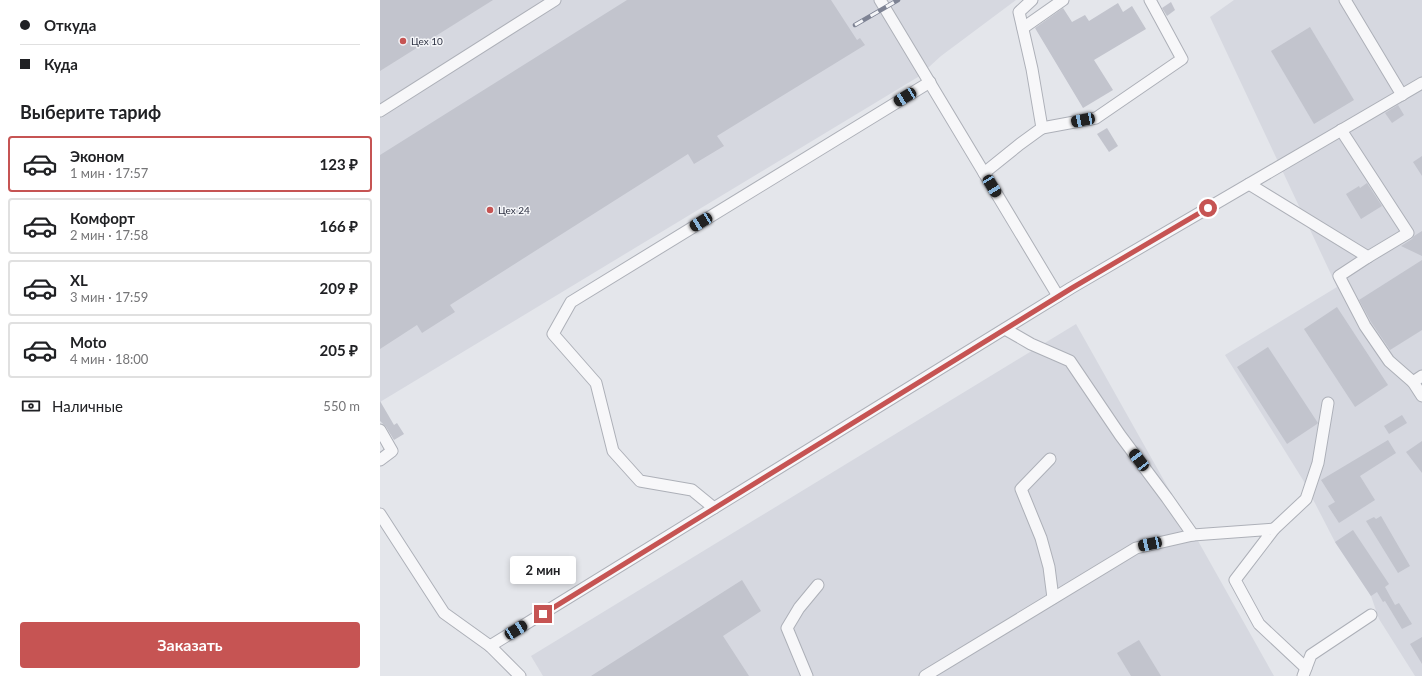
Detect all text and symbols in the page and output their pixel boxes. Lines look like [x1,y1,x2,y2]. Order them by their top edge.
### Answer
text: Откуда [44,16,96,34]
place label: Цех 10 [411,35,443,47]
marker: Цех 10 [398,36,408,46]
text: Куда [44,55,78,73]
car [892,86,918,108]
text: Выберите тариф [20,101,161,123]
car [1070,112,1096,128]
icon: car [22,146,58,182]
text: Эконом [70,147,124,165]
text: 123 ₽ [320,155,358,173]
text: 1 мин · 17:57 [70,165,148,181]
car [981,173,1003,199]
route start [1199,199,1217,217]
place label: Цех 24 [498,204,530,216]
marker: Цех 24 [485,205,495,215]
icon: car [22,208,58,244]
text: Комфорт [70,209,135,227]
car [688,211,714,233]
text: 166 ₽ [320,217,358,235]
text: 2 мин · 17:58 [70,227,148,243]
icon: car [22,270,58,306]
text: XL [70,271,88,289]
text: 209 ₽ [320,279,358,297]
text: 3 мин · 17:59 [70,289,148,305]
icon: car [22,332,58,368]
text: Moto [70,333,107,351]
text: 205 ₽ [320,341,358,359]
text: 4 мин · 18:00 [70,351,148,367]
icon: cash [20,395,42,417]
text: Наличные [52,397,123,415]
text: 550 m [323,398,360,414]
car [1127,447,1151,473]
car [1137,536,1163,552]
callout: 2 мин [510,556,576,584]
text: 2 мин [526,562,561,578]
route end [534,605,552,623]
car [503,619,529,641]
button: Заказать [20,622,360,668]

